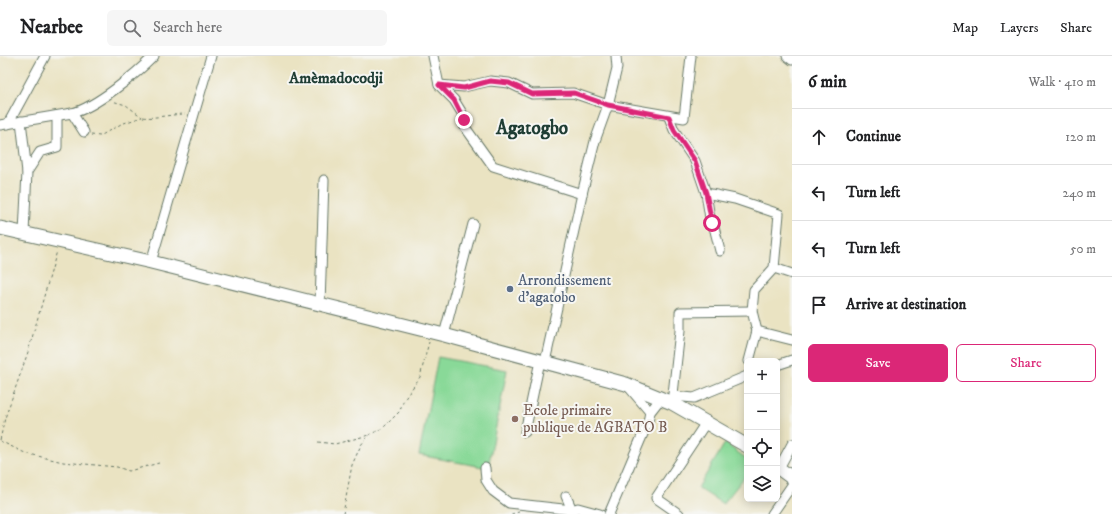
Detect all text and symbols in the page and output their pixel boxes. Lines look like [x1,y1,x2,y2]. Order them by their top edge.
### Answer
search box [107,10,387,46]
text: Nearbee [20,16,83,39]
icon: search [121,17,143,39]
text: Search here [153,18,222,37]
text: Map [952,19,978,37]
text: Layers [1000,19,1038,37]
text: Share [1060,19,1092,37]
district label: Amèmadocodji [288,68,383,88]
text: 6 min [808,71,847,93]
text: Walk · 410 m [1029,74,1096,90]
route end [455,111,473,129]
district label: Agatogbo [495,117,568,140]
icon: ahead [808,126,830,148]
text: Continue [846,127,901,146]
text: 120 m [1065,129,1096,145]
icon: left [808,182,830,204]
text: Turn left [846,183,900,202]
text: 240 m [1063,185,1096,201]
route start [703,214,721,232]
icon: left [808,238,830,260]
text: Turn left [846,239,900,258]
text: 50 m [1070,241,1096,257]
place label: Arrondissement d'agatobo [518,271,612,307]
marker: Arrondissement d'agatobo [505,284,515,294]
icon: arrive [808,294,830,316]
text: Arrive at destination [846,295,966,314]
button: Save [808,344,948,382]
button: Share [956,344,1096,382]
map controls [744,358,780,502]
button: + [744,358,780,394]
button: − [744,394,780,430]
place label: Ecole primaire publique de AGBATO B [522,401,667,437]
marker: Ecole primaire publique de AGBATO B [510,414,520,424]
button: locate [744,430,780,466]
button: layers [744,466,780,502]

